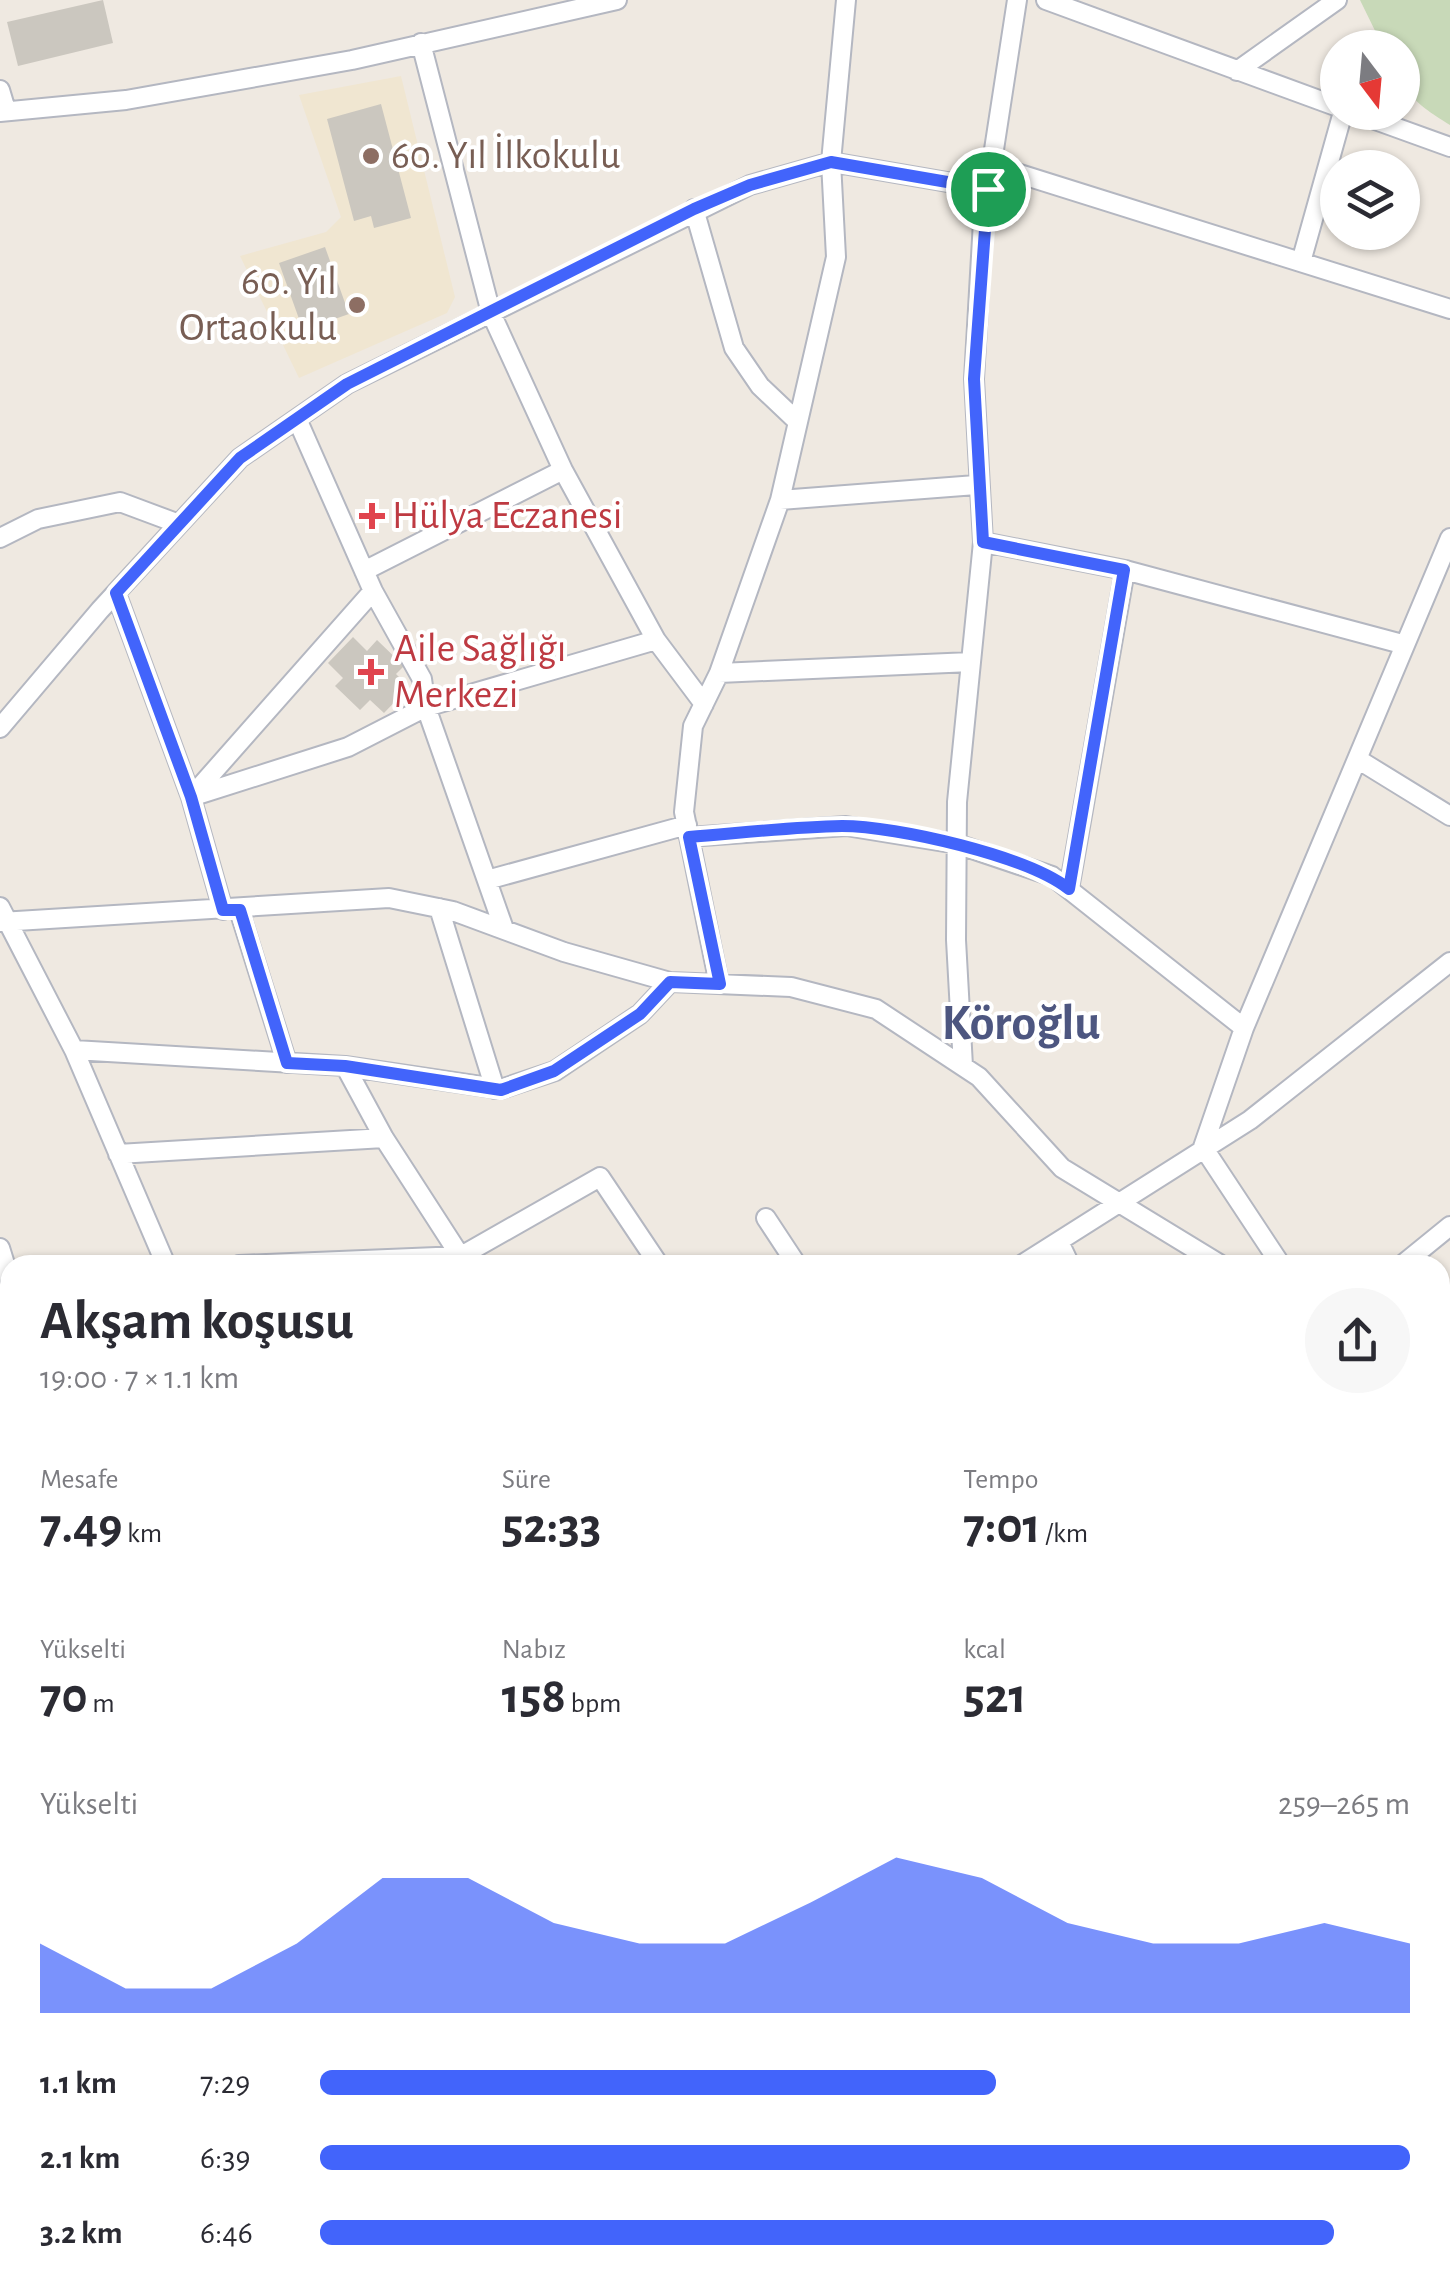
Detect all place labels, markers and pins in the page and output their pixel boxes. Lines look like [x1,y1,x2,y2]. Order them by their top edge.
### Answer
place label: 60. Yıl İlkokulu [391,133,620,176]
marker: 60. Yıl İlkokulu [360,145,382,167]
pin [946,147,1031,232]
place label: 60. Yıl Ortaokulu [179,262,337,348]
marker: 60. Yıl Ortaokulu [346,294,368,316]
place label: Hülya Eczanesi [392,496,622,536]
marker: Hülya Eczanesi [361,505,383,527]
place label: Aile Sağlığı Merkezi [394,629,566,715]
marker: Aile Sağlığı Merkezi [358,659,384,685]

